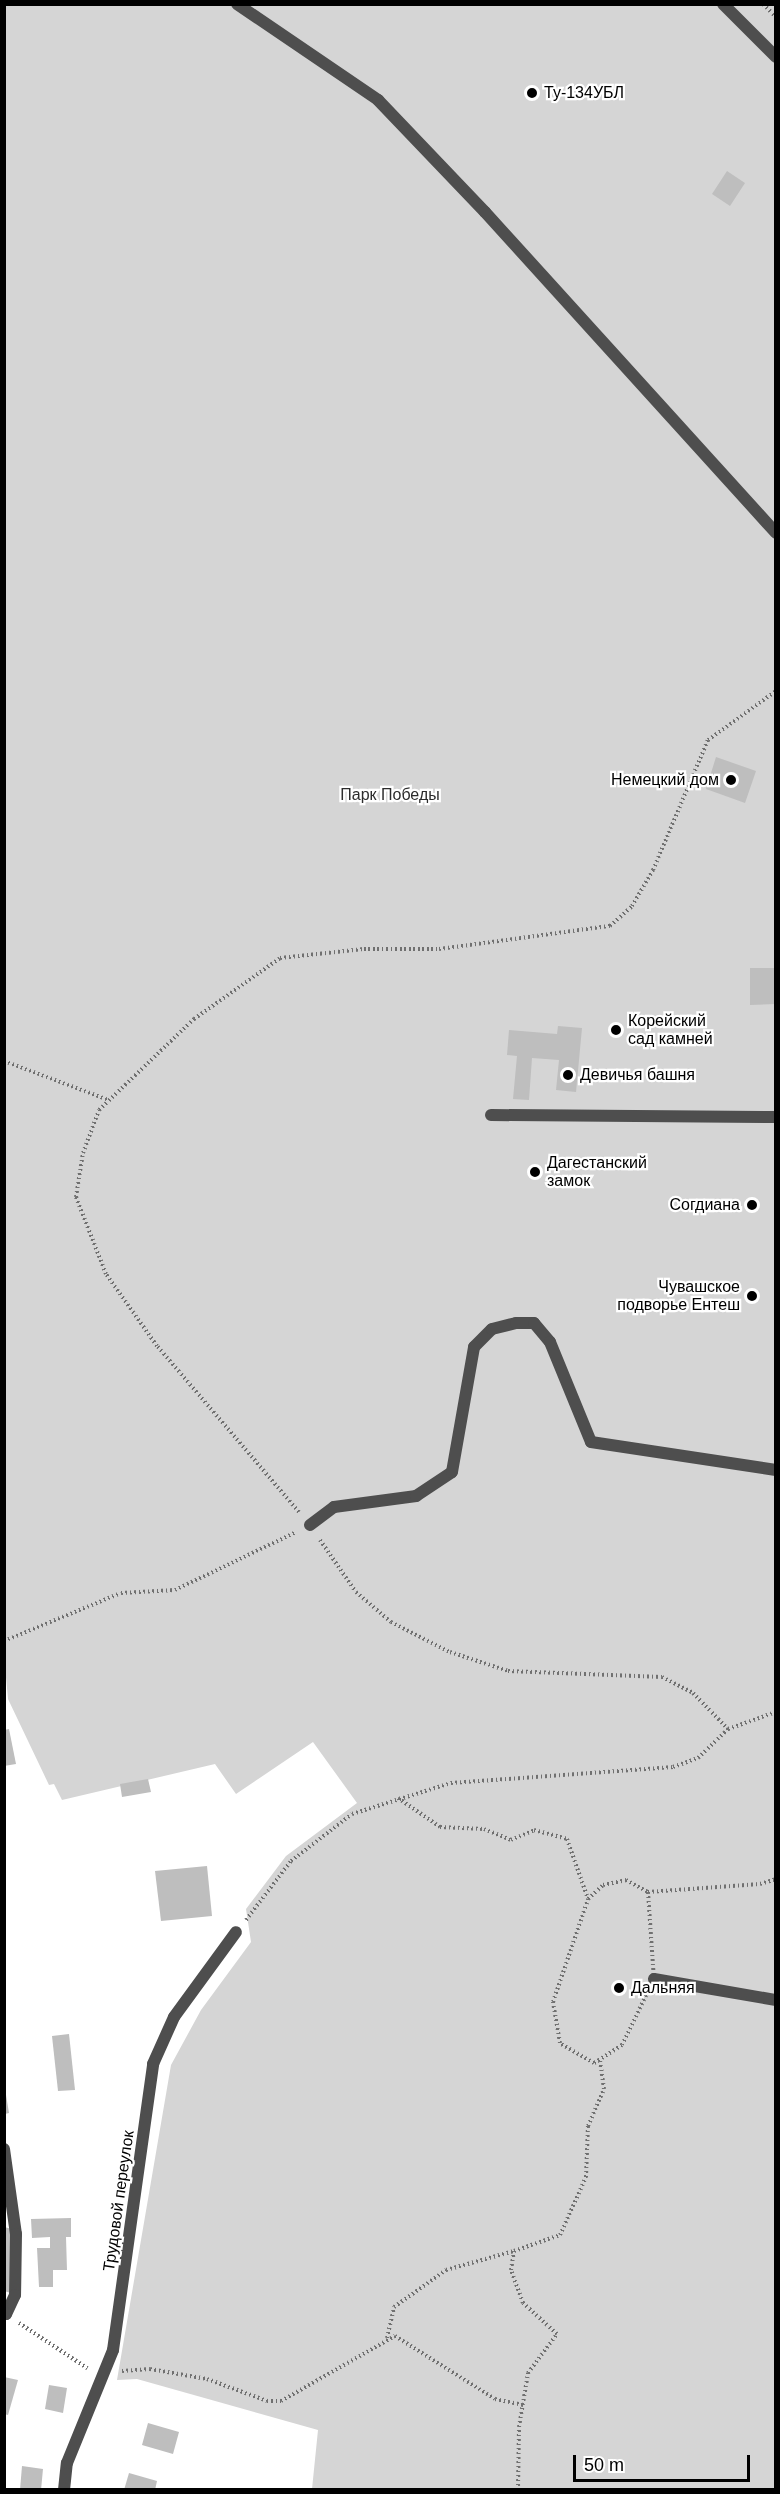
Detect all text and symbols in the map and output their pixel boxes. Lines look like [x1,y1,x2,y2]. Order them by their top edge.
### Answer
place label: Ту-134УБЛ [544,83,624,103]
marker: Ту-134УБЛ [525,86,539,100]
place label: Немецкий дом [611,770,719,790]
marker: Немецкий дом [724,773,738,787]
park label: Парк Победы [340,785,440,805]
place label: Корейский сад камней [628,1011,713,1049]
marker: Корейский сад камней [609,1023,623,1037]
place label: Девичья башня [580,1065,695,1085]
marker: Девичья башня [561,1068,575,1082]
place label: Дагестанский замок [547,1153,647,1191]
marker: Дагестанский замок [528,1165,542,1179]
place label: Согдиана [670,1195,740,1215]
marker: Согдиана [745,1198,759,1212]
place label: Чувашское подворье Ентеш [617,1277,740,1315]
marker: Чувашское подворье Ентеш [745,1289,759,1303]
place label: Дальняя [631,1978,695,1998]
marker: Дальняя [612,1981,626,1995]
street label: Трудовой переулок [100,2129,138,2273]
scale bar [576,2443,753,2481]
text: 50 m [584,2455,624,2475]

